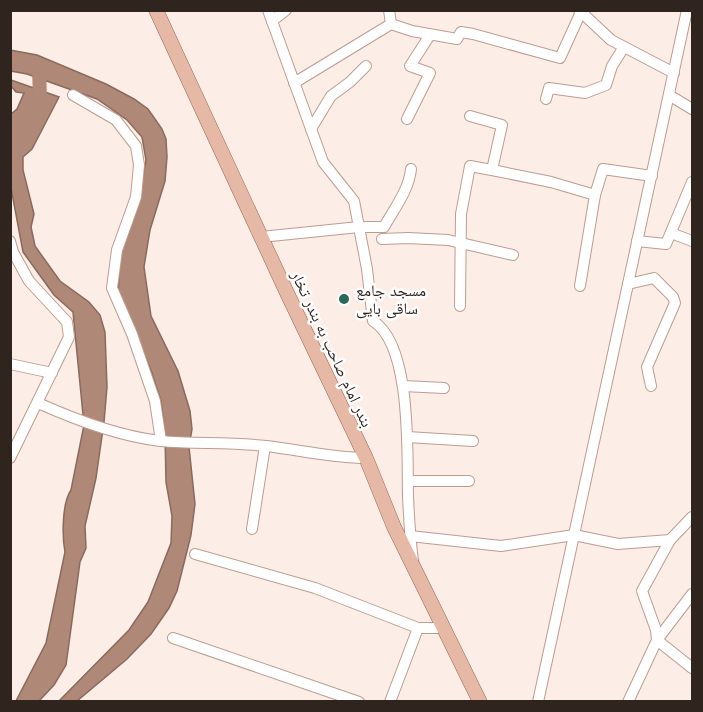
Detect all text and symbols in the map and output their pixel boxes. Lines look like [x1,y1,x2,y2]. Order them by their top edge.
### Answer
street label: بندر امام صاحب به بندر تخار [285,266,378,431]
place label: مسجد جامع ساقی بایی [356,279,426,320]
marker: مسجد جامع ساقی بایی [337,292,351,306]

